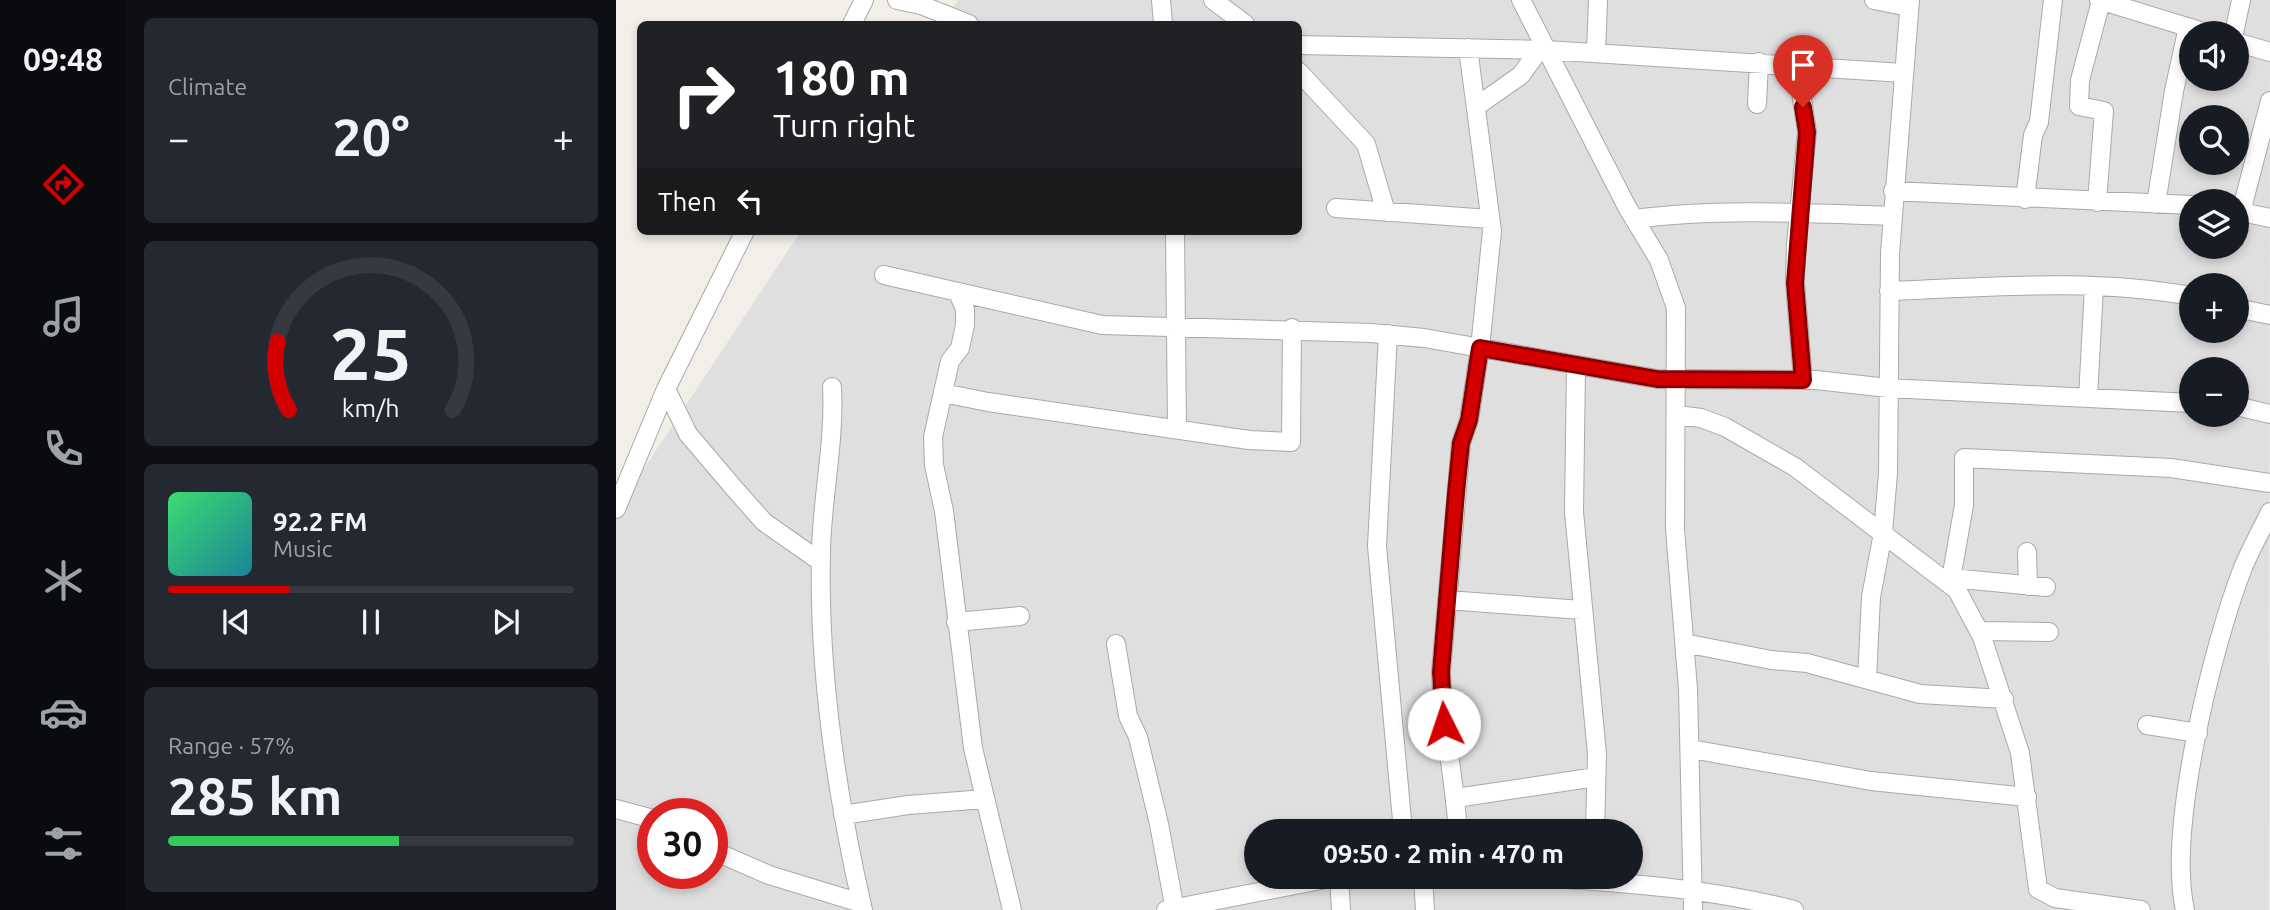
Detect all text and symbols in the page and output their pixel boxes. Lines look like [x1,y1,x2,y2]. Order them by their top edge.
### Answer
map controls [2179,21,2249,427]
button: sound [2179,21,2249,91]
pin [1773,35,1833,107]
text: 09:48 [23,41,103,77]
icon: arrive [1784,46,1822,84]
icon: right [658,49,749,140]
text: 180 m [773,49,910,104]
text: Climate [168,74,247,99]
button: search [2179,105,2249,175]
text: Turn right [773,107,915,143]
text: 20° [332,108,410,166]
text: − [168,117,189,159]
text: + [553,117,574,159]
icon: directions [39,160,88,209]
icon: left [731,182,769,220]
text: Then [658,187,717,216]
button: layers [2179,189,2249,259]
button: + [2179,273,2249,343]
icon: music [39,292,88,341]
text: 25 [330,312,412,394]
button: − [2179,357,2249,427]
text: km/h [342,393,400,421]
icon: phone [39,424,88,473]
text: 92.2 FM [273,507,367,536]
text: Music [273,536,332,561]
icon: climate [39,556,88,605]
icon: previous [217,603,255,641]
icon: pause [352,603,390,641]
icon: next [487,603,525,641]
position arrow [1407,687,1481,761]
icon: car [39,688,88,737]
text: Range · 57% [168,733,295,758]
text: 285 km [168,767,342,825]
speed limit sign: 30 [637,798,728,889]
icon: filters [39,819,88,868]
text: 09:50 · 2 min · 470 m [1323,839,1564,868]

